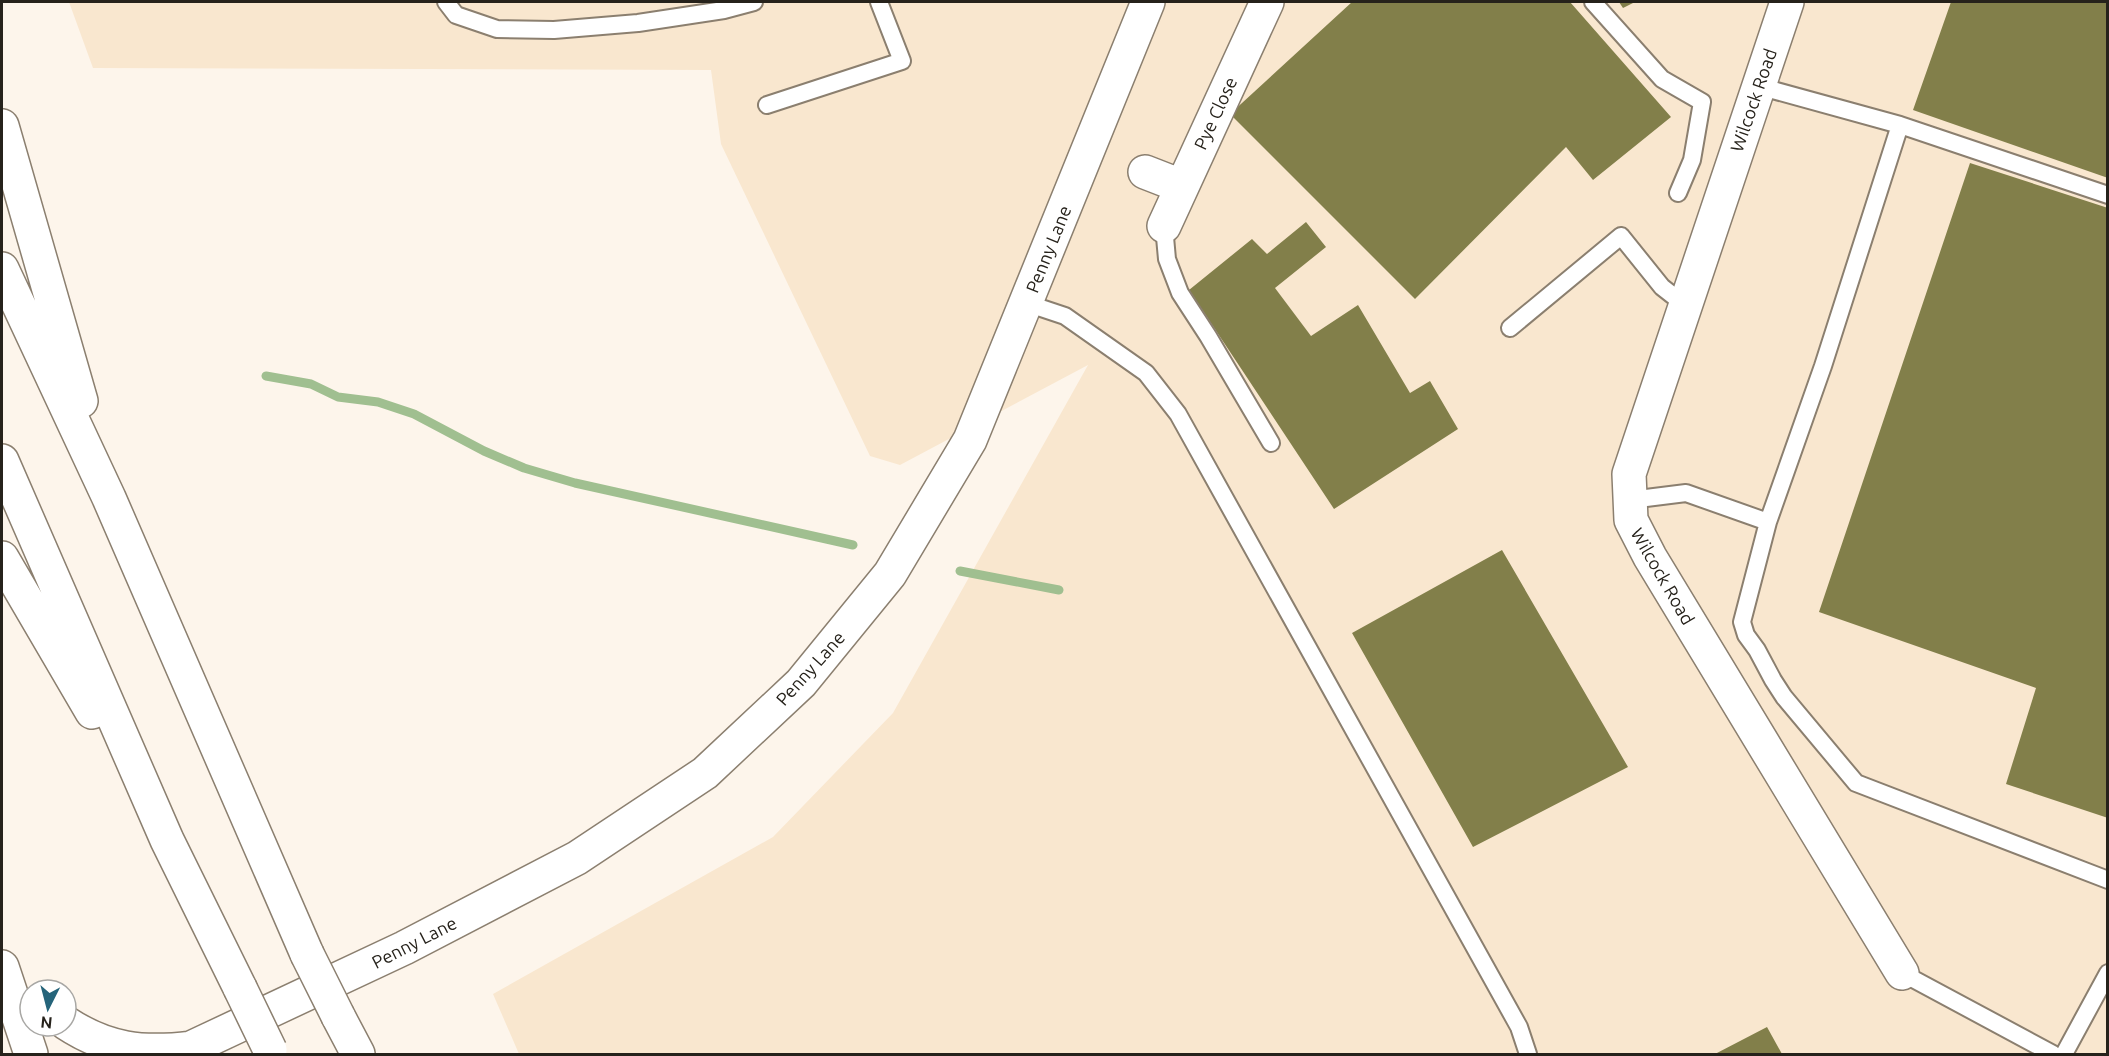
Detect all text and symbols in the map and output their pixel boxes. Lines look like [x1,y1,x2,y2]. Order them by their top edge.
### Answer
street label: Wilcock Road [1726,46,1780,154]
street label: Pye Close [1190,74,1240,152]
street label: Penny Lane [1021,203,1075,295]
street label: Wilcock Road [1627,524,1699,628]
street label: Penny Lane [772,627,848,709]
street label: Penny Lane [368,912,460,972]
north arrow [18,978,78,1038]
text: N [40,1013,53,1032]

